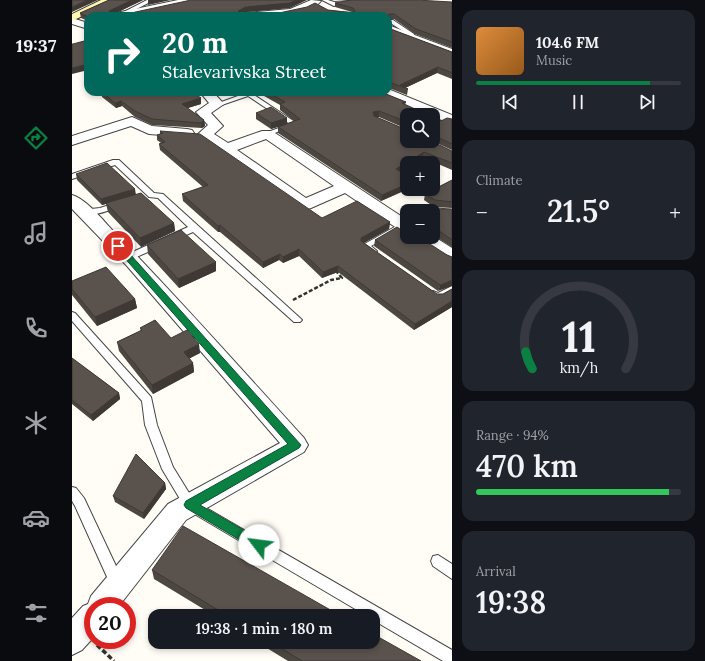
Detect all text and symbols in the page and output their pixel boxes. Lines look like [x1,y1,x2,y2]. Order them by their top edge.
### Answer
text: 20 m [162,25,228,61]
icon: right [96,28,148,80]
text: 104.6 FM [536,33,599,52]
text: 19:37 [16,34,56,57]
text: Music [536,52,572,69]
text: Stalevarivska Street [162,60,326,83]
icon: previous [499,91,521,113]
icon: pause [567,91,589,113]
icon: next [636,91,658,113]
map controls [400,108,440,244]
button: search [400,108,440,148]
icon: directions [22,124,50,152]
button: + [400,156,440,196]
text: Climate [476,172,523,189]
text: 21.5° [547,192,610,230]
text: − [476,198,488,226]
text: + [669,198,681,226]
button: − [400,204,440,244]
icon: music [22,219,50,247]
pin [101,229,135,263]
icon: arrive [107,235,129,257]
text: 11 [562,309,595,362]
icon: phone [22,314,50,342]
text: km/h [559,358,598,377]
icon: climate [22,409,50,437]
text: Range · 94% [476,427,549,444]
text: 470 km [476,447,578,485]
icon: car [22,504,50,532]
position arrow [238,524,280,566]
text: Arrival [476,563,516,580]
text: 19:38 [476,583,546,621]
speed limit sign: 20 [84,597,136,649]
icon: filters [22,599,50,627]
text: 19:38 · 1 min · 180 m [195,619,333,638]

